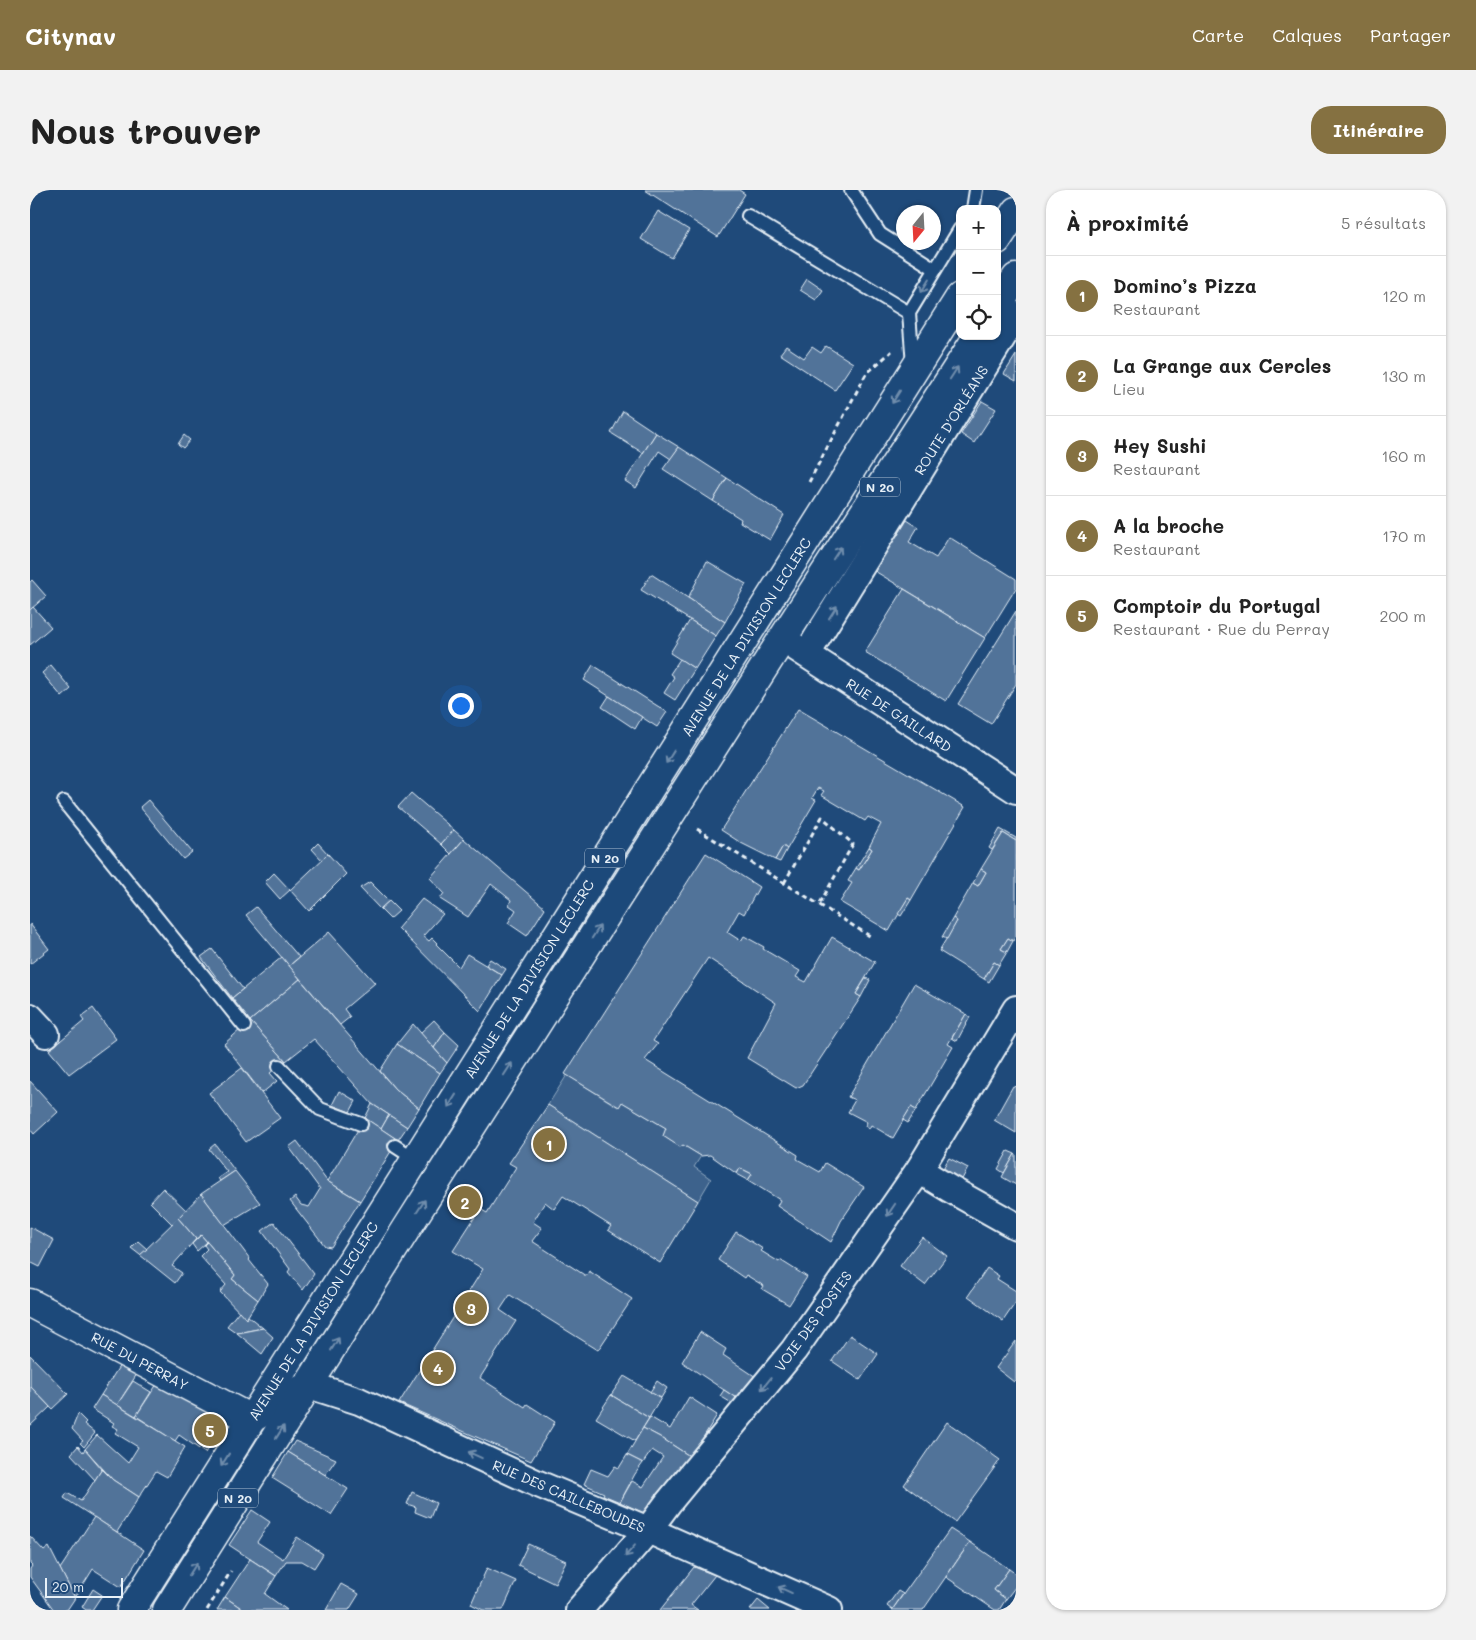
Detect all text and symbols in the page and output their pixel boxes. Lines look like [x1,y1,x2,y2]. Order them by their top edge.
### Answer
text: Citynav [25,20,116,51]
text: Carte [1192,23,1244,47]
text: Calques [1272,23,1342,47]
text: Partager [1370,23,1451,47]
button: Itinéraire [1311,106,1446,154]
text: Nous trouver [30,107,261,153]
north arrow [896,205,941,250]
map controls [956,205,1001,340]
button: + [956,205,1001,250]
text: À proximité [1066,209,1189,236]
text: 5 résultats [1341,212,1426,233]
button: − [956,250,1001,295]
text: Domino’s Pizza [1113,273,1257,298]
one-way arrow [919,278,929,292]
text: 1 [1078,285,1086,306]
text: 120 m [1382,285,1426,306]
button: locate [956,295,1001,340]
text: Restaurant [1113,298,1201,319]
text: La Grange aux Cercles [1113,353,1331,378]
street label: ROUTE D'ORLÉANS [910,362,992,478]
text: 2 [1078,365,1086,386]
text: 130 m [1382,365,1426,386]
one-way arrow [949,366,960,380]
text: Lieu [1113,378,1145,399]
one-way arrow [890,390,900,404]
text: Hey Sushi [1113,433,1207,458]
text: 3 [1077,445,1087,466]
text: 160 m [1381,445,1426,466]
text: Restaurant [1113,458,1201,479]
road number: N 20 [860,478,900,496]
text: A la broche [1113,513,1224,538]
text: 4 [1077,525,1087,546]
text: 170 m [1382,525,1426,546]
street label: AVENUE DE LA DIVISION LECLERC [677,534,815,740]
text: Restaurant [1113,538,1201,559]
one-way arrow [832,547,842,561]
text: Comptoir du Portugal [1113,593,1320,618]
text: 5 [1077,605,1087,626]
text: 200 m [1379,605,1426,626]
one-way arrow [828,606,838,620]
text: Restaurant · Rue du Perray [1113,618,1330,639]
street label: RUE DE GAILLARD [843,674,955,756]
your location [448,693,474,719]
one-way arrow [664,750,675,764]
road number: N 20 [585,848,625,868]
street label: AVENUE DE LA DIVISION LECLERC [460,876,598,1082]
one-way arrow [591,925,601,939]
one-way arrow [503,1062,513,1076]
one-way arrow [446,1094,456,1108]
pin: 1 [533,1125,565,1163]
pin: 2 [449,1183,481,1221]
one-way arrow [416,1199,426,1213]
one-way arrow [886,1203,897,1217]
street label: AVENUE DE LA DIVISION LECLERC [244,1218,382,1424]
street label: VOIE DES POSTES [770,1267,856,1375]
pin: 3 [455,1289,487,1327]
street label: RUE DU PERRAY [88,1327,192,1395]
one-way arrow [330,1337,340,1351]
pin: 4 [422,1349,454,1387]
one-way arrow [760,1377,771,1390]
pin: 5 [194,1411,226,1449]
one-way arrow [275,1425,285,1439]
one-way arrow [468,1449,483,1459]
one-way arrow [219,1453,229,1467]
street label: RUE DES CAILLEBOUDES [490,1455,648,1537]
road number: N 20 [218,1489,258,1508]
one-way arrow [624,1544,636,1557]
one-way arrow [188,1562,198,1576]
scale bar [45,1575,122,1598]
text: 20 m [52,1577,84,1596]
one-way arrow [778,1585,793,1595]

